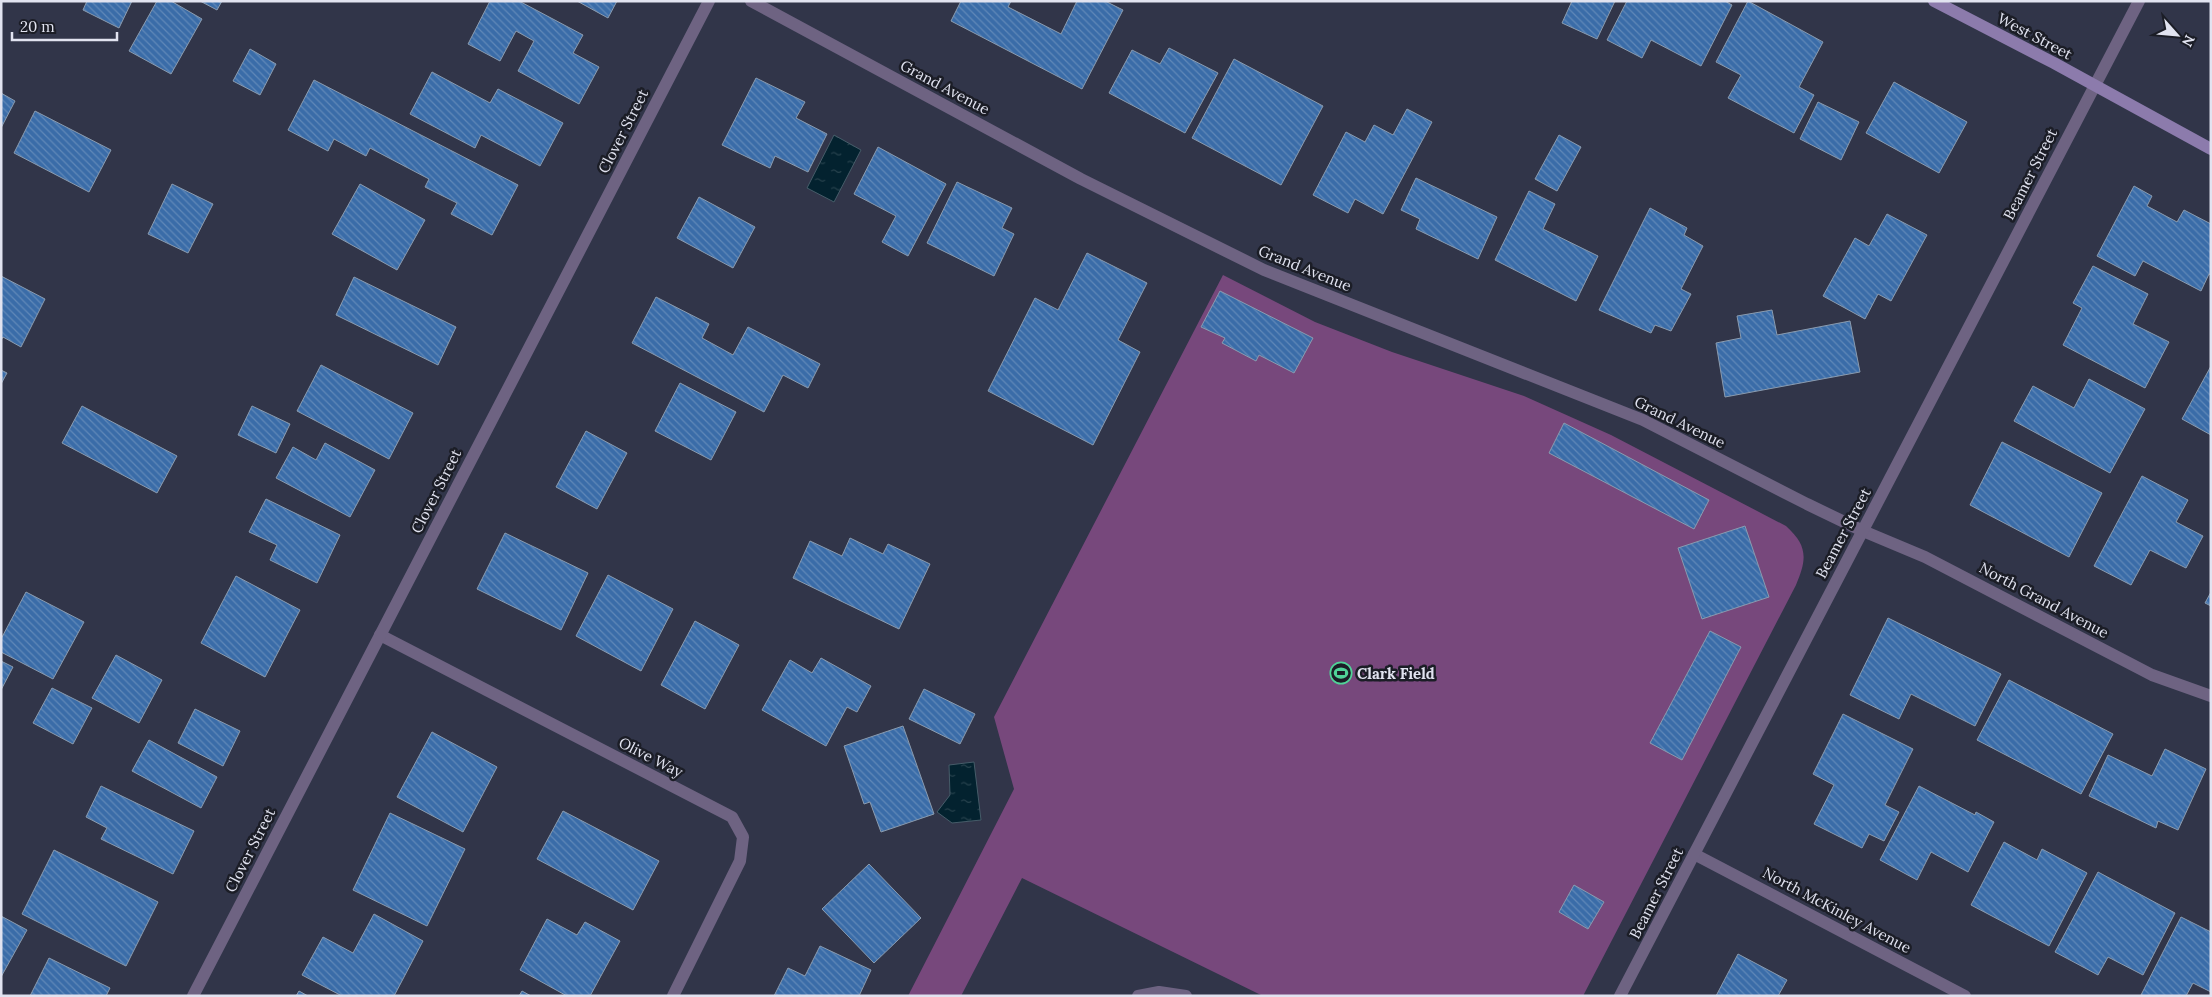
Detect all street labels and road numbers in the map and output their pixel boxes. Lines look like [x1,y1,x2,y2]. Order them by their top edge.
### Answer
street label: West Street [1994,8,2076,64]
street label: Grand Avenue [897,55,993,119]
street label: Clover Street [594,86,652,176]
street label: Beamer Street [1999,125,2061,223]
street label: Grand Avenue [1256,241,1354,295]
street label: Grand Avenue [1632,392,1728,452]
street label: Clover Street [407,446,465,536]
street label: Beamer Street [1811,484,1875,581]
street label: North Grand Avenue [1976,558,2112,642]
street label: Olive Way [616,733,686,781]
street label: Clover Street [221,805,279,895]
street label: Beamer Street [1625,844,1687,942]
street label: North McKinley Avenue [1760,863,1914,957]

